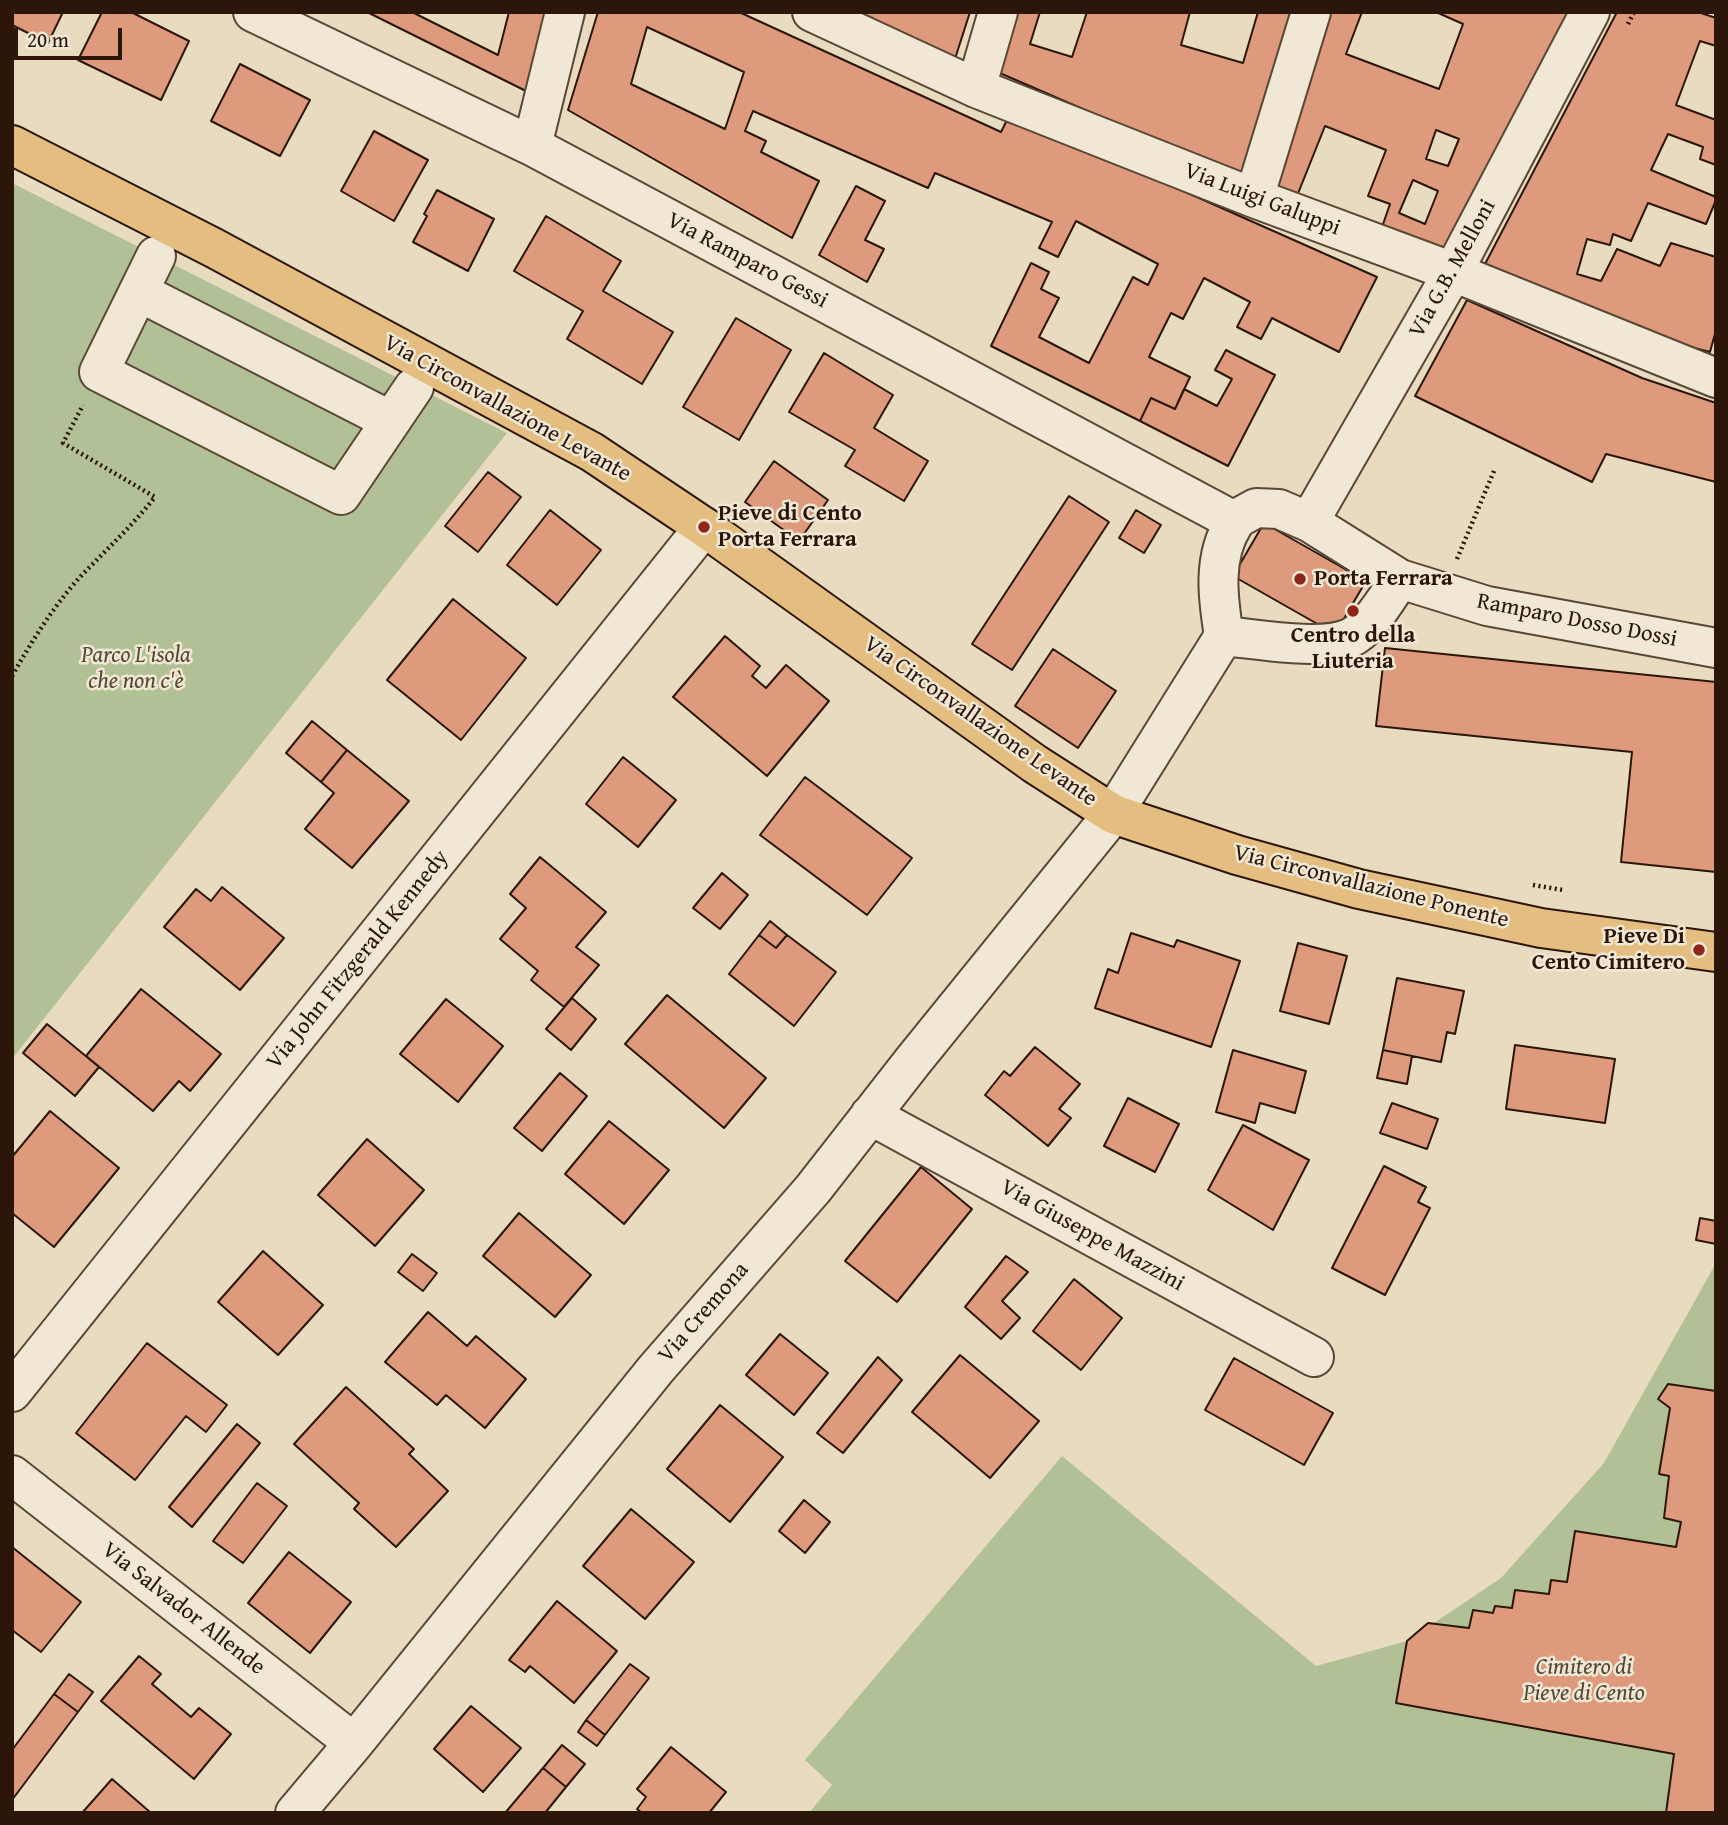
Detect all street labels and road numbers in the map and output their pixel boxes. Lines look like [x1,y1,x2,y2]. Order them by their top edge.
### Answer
street label: Via Luigi Galuppi [1180,158,1344,242]
street label: Via G.B. Melloni [1404,195,1502,343]
street label: Via Ramparo Gessi [662,207,832,315]
street label: Via Circonvallazione Levante [378,329,636,489]
street label: Ramparo Dosso Dossi [1475,588,1679,654]
street label: Via Circonvallazione Levante [858,631,1102,813]
street label: Via Circonvallazione Ponente [1231,839,1511,935]
street label: Via John Fitzgerald Kennedy [261,845,455,1075]
street label: Via Giuseppe Mazzini [995,1174,1189,1298]
street label: Via Cremona [653,1257,755,1369]
street label: Via Salvador Allende [96,1537,270,1681]

